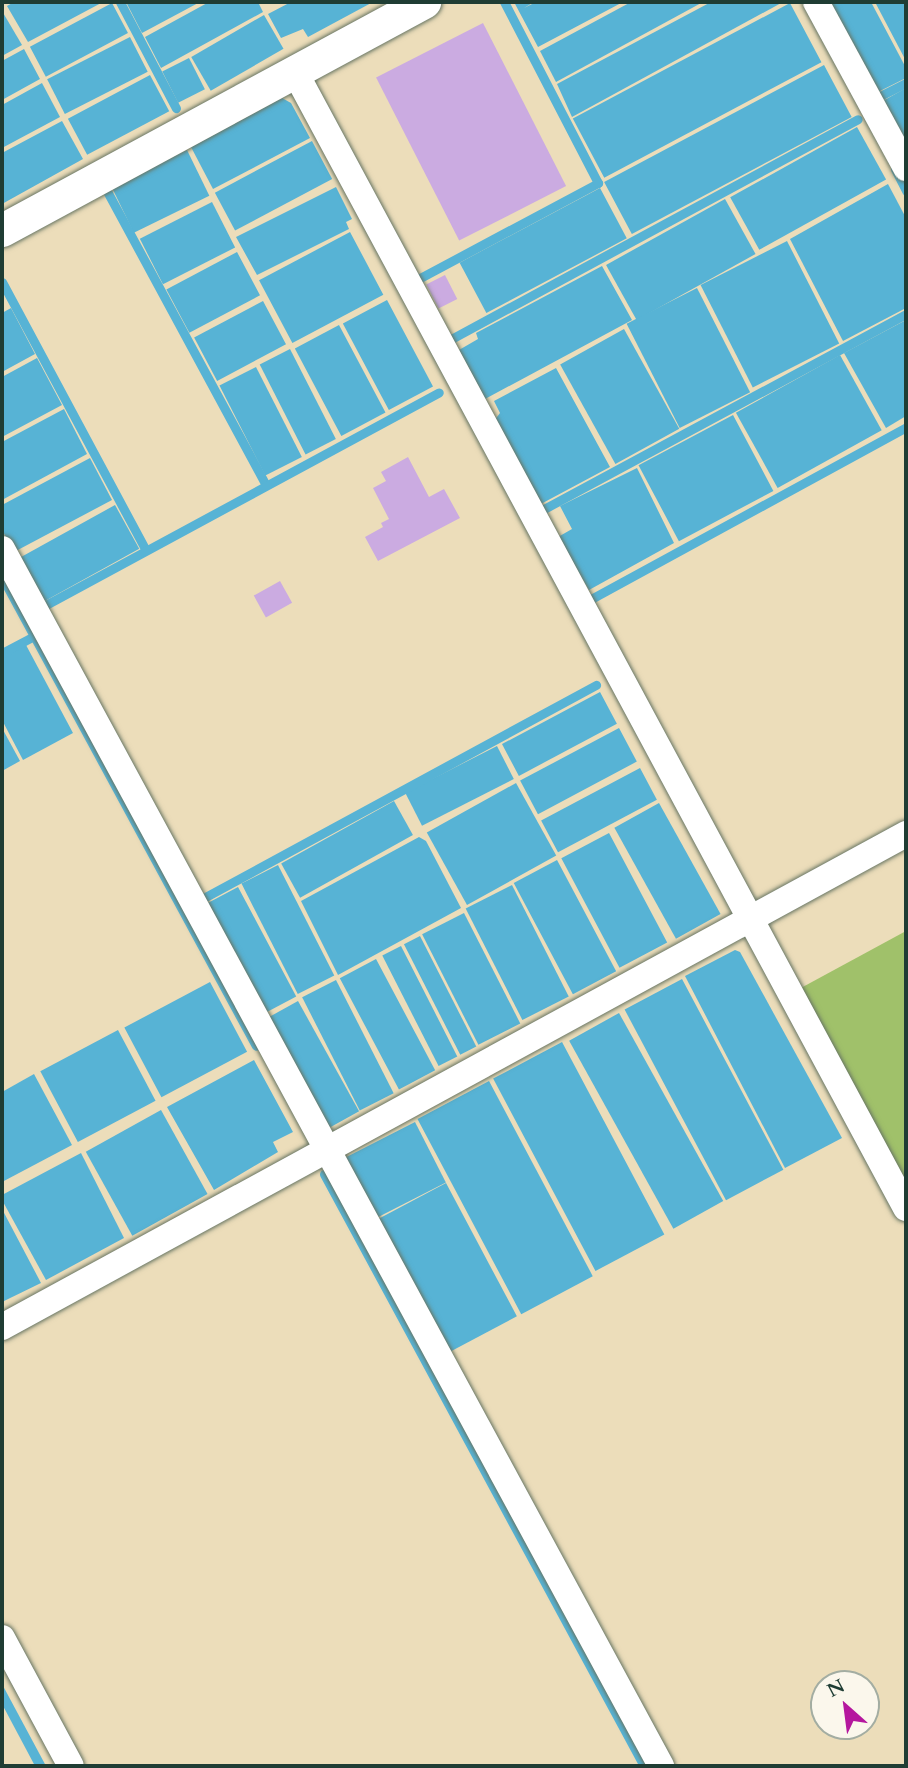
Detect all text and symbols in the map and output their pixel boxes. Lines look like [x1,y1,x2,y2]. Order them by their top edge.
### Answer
north arrow [810,1670,880,1740]
text: N [823,1673,849,1704]

